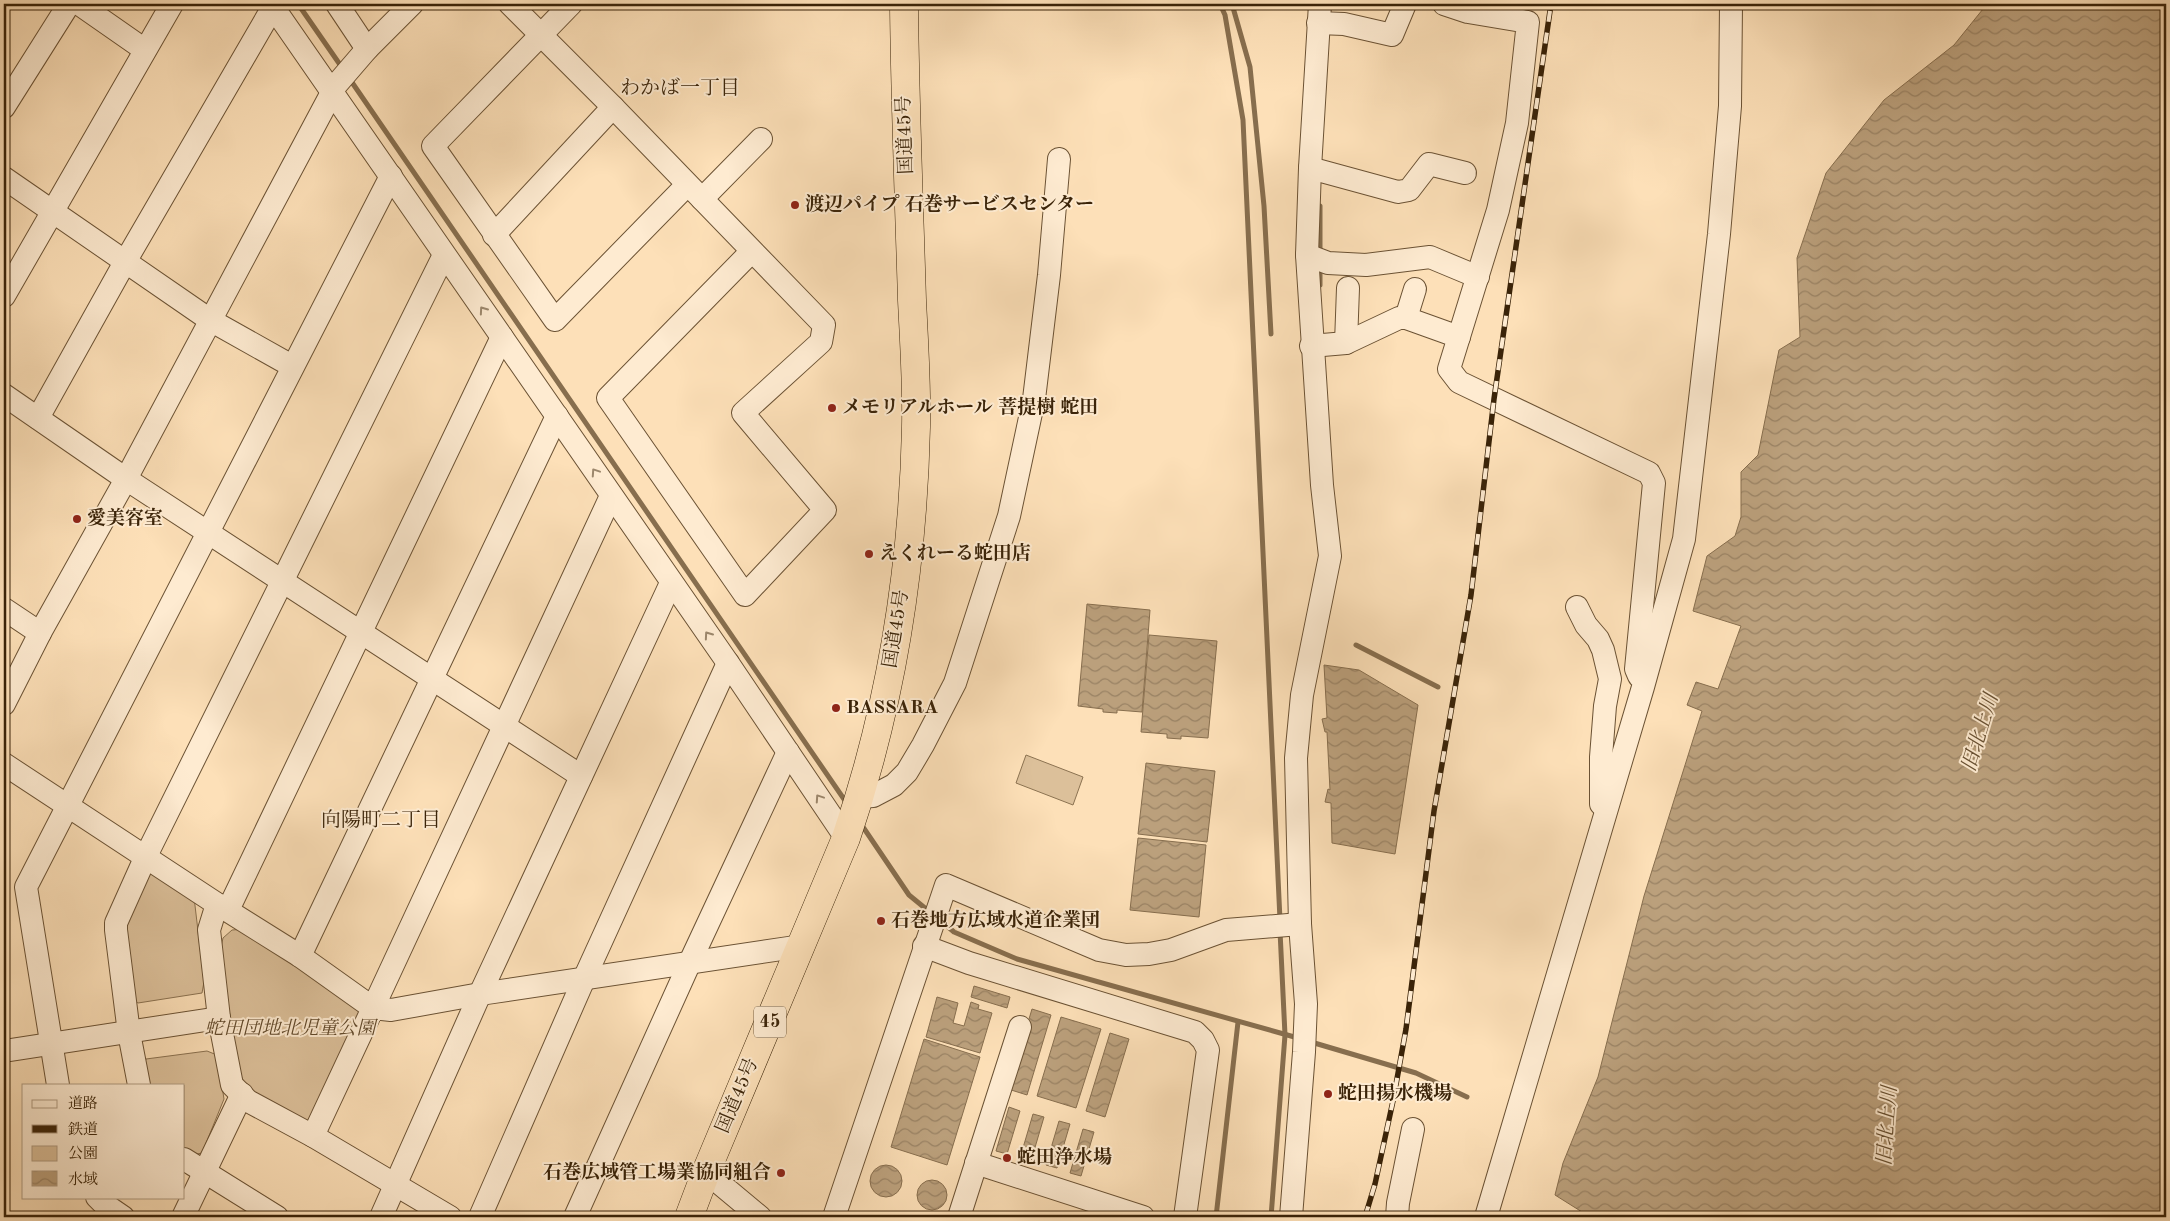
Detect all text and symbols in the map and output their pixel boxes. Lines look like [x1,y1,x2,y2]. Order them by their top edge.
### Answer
district label: わかば一丁目 [620,77,740,99]
street label: 国道45号 [893,95,917,175]
place label: 渡辺パイプ 石巻サービスセンター [805,193,1094,215]
marker: 渡辺パイプ 石巻サービスセンター [789,199,801,211]
one-way arrow [480,306,489,316]
place label: メモリアルホール 菩提樹 蛇田 [842,396,1099,418]
marker: メモリアルホール 菩提樹 蛇田 [826,402,838,414]
one-way arrow [592,469,601,478]
place label: 愛美容室 [87,507,163,529]
marker: 愛美容室 [71,513,83,525]
place label: えくれーる蛇田店 [879,542,1031,564]
marker: えくれーる蛇田店 [863,548,875,560]
street label: 国道45号 [879,588,913,670]
one-way arrow [704,631,714,640]
water label: 旧北上川 [1958,689,2003,774]
place label: BASSARA [846,699,938,718]
marker: BASSARA [830,702,842,714]
one-way arrow [816,794,825,804]
district label: 向陽町二丁目 [321,809,441,831]
place label: 石巻地方広域水道企業団 [891,909,1100,931]
marker: 石巻地方広域水道企業団 [875,915,887,927]
road number: 45 [754,1006,786,1038]
park label: 蛇田団地北児童公園 [204,1018,378,1039]
street label: 国道45号 [712,1055,762,1136]
place label: 蛇田揚水機場 [1338,1082,1452,1104]
water label: 旧北上川 [1873,1083,1901,1167]
legend [22,1084,185,1198]
marker: 蛇田揚水機場 [1322,1088,1334,1100]
text: 道路 [68,1095,98,1112]
text: 鉄道 [68,1121,98,1138]
text: 公園 [68,1145,98,1162]
place label: 蛇田浄水場 [1017,1146,1112,1168]
marker: 蛇田浄水場 [1001,1152,1013,1164]
place label: 石巻広域管工場業協同組合 [543,1161,771,1183]
marker: 石巻広域管工場業協同組合 [775,1167,787,1179]
text: 水域 [68,1171,98,1188]

